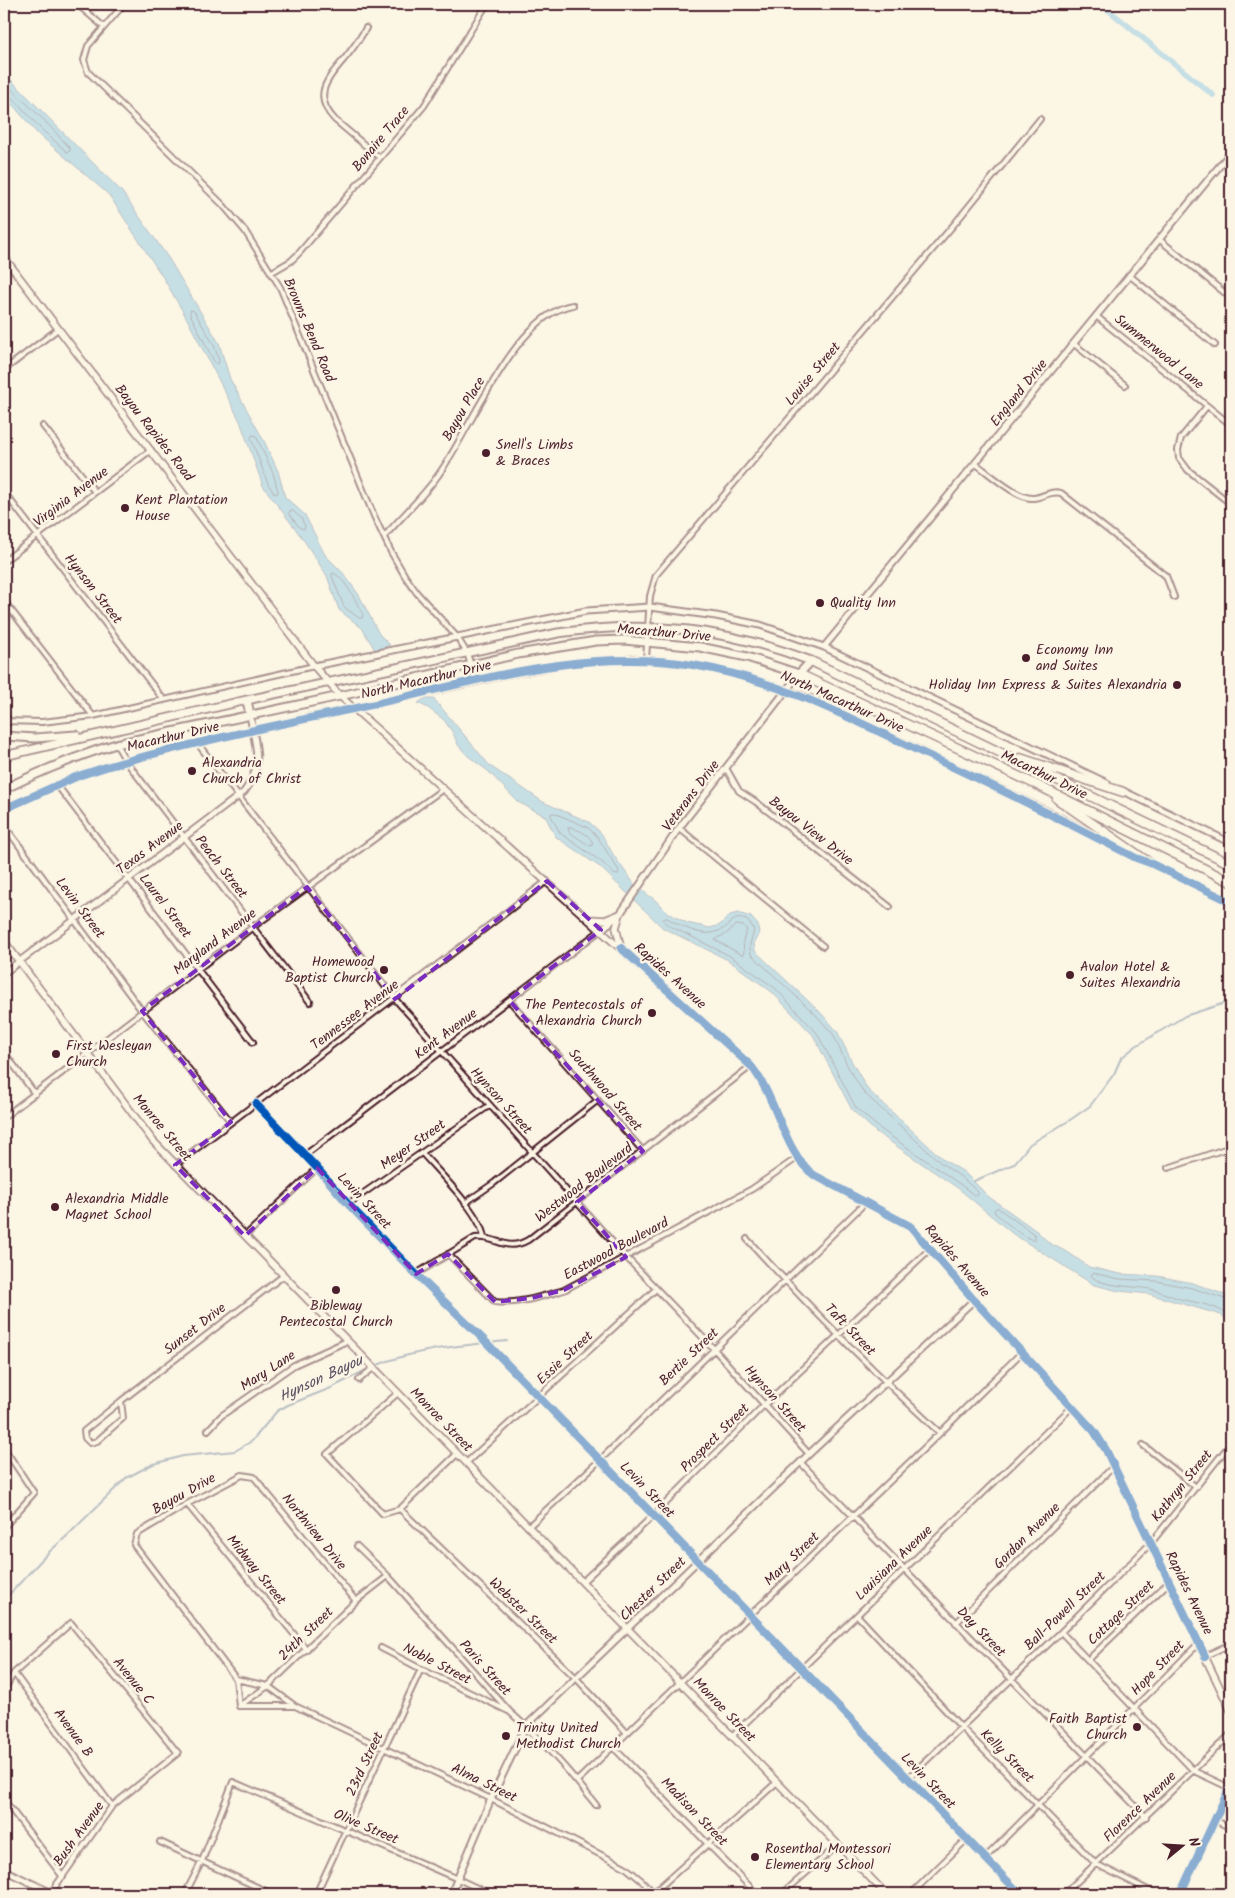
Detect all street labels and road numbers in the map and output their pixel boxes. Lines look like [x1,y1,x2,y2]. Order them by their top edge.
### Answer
street label: Bonaire Trace [347,101,416,177]
street label: Browns Bend Road [277,274,341,387]
street label: Summerwood Lane [1109,309,1209,396]
street label: Louise Street [780,337,847,411]
street label: England Drive [985,354,1054,432]
street label: Bayou Place [437,372,492,445]
street label: Bayou Rapides Road [109,380,200,487]
street label: Virginia Avenue [29,461,114,533]
street label: Hynson Street [58,549,128,629]
street label: Macarthur Drive [616,618,713,648]
street label: North Macarthur Drive [359,654,494,706]
street label: North Macarthur Drive [777,665,908,739]
street label: Macarthur Drive [125,716,222,758]
street label: Macarthur Drive [997,744,1092,806]
street label: Veterans Drive [657,755,726,837]
street label: Bayou View Drive [764,791,859,872]
street label: Texas Avenue [112,815,189,881]
street label: Peach Street [189,831,253,904]
street label: Laurel Street [133,869,197,944]
street label: Levin Street [50,873,111,944]
street label: Maryland Avenue [168,903,262,981]
street label: Rapides Avenue [629,937,712,1015]
street label: Tennessee Avenue [306,974,405,1056]
street label: Kent Avenue [410,1002,483,1065]
street label: Southwood Street [563,1044,648,1137]
street label: Hynson Street [465,1062,538,1140]
street label: Monroe Street [127,1089,198,1167]
street label: Meyer Street [376,1114,451,1176]
street label: Westwood Boulevard [530,1137,639,1228]
street label: Levin Street [331,1167,397,1235]
street label: Eastwood Boulevard [559,1211,674,1286]
street label: Rapides Avenue [919,1219,996,1303]
street label: Sunset Drive [159,1297,232,1360]
street label: Taft Street [819,1299,881,1362]
street label: Bertie Street [654,1322,724,1391]
street label: Essie Street [532,1325,599,1390]
street label: Mary Lane [236,1344,301,1397]
street label: Hynson Street [739,1360,812,1438]
street label: Monroe Street [404,1382,478,1458]
street label: Prospect Street [675,1398,755,1478]
street label: Kathryn Street [1146,1445,1218,1527]
street label: Levin Street [614,1457,680,1524]
street label: Bayou Drive [148,1467,221,1521]
street label: Northview Drive [276,1489,352,1576]
street label: Gordan Avenue [988,1497,1066,1575]
street label: Louisiana Avenue [850,1520,938,1606]
street label: Mary Street [759,1526,825,1591]
street label: Midway Street [221,1530,292,1610]
street label: Rapides Avenue [1159,1547,1219,1639]
street label: Chester Street [615,1551,692,1627]
street label: Ball-Powell Street [1019,1566,1111,1656]
street label: Webster Street [484,1573,563,1650]
street label: Cottage Street [1082,1575,1160,1651]
street label: 24th Street [273,1601,339,1666]
street label: Day Street [951,1602,1011,1663]
street label: Paris Street [454,1635,517,1702]
street label: Hope Street [1126,1635,1191,1701]
street label: Noble Street [399,1637,475,1691]
street label: Avenue C [107,1653,159,1709]
street label: Monroe Street [687,1672,761,1748]
street label: Avenue B [48,1704,98,1762]
street label: Kelly Street [975,1724,1040,1789]
street label: 23rd Street [340,1728,390,1800]
street label: Levin Street [895,1748,961,1815]
street label: Alma Street [447,1758,521,1809]
street label: Florence Avenue [1098,1766,1182,1848]
street label: Madison Street [655,1772,733,1852]
street label: Bush Avenue [48,1796,111,1871]
street label: Olive Street [330,1803,402,1851]

